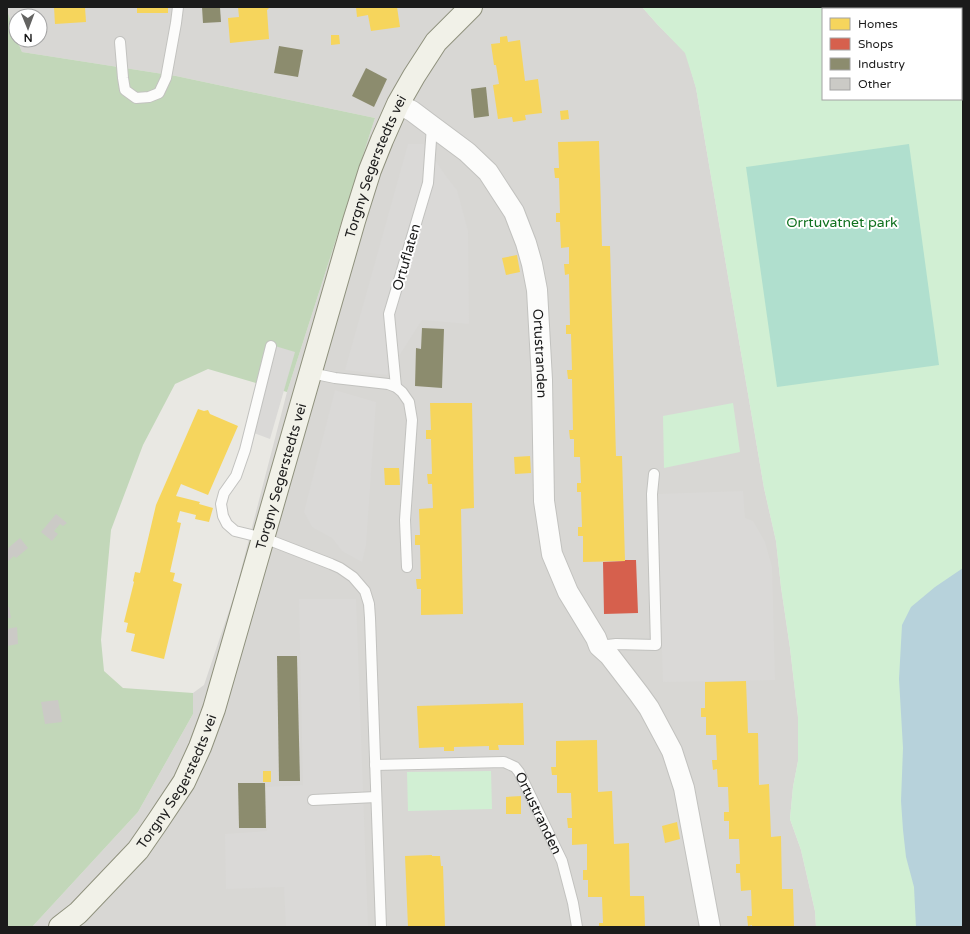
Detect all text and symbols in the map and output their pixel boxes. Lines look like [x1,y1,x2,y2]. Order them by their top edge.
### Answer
north arrow [8,8,48,48]
legend [822,8,962,100]
text: Homes [858,17,898,31]
text: N [24,31,33,44]
text: Shops [858,37,893,51]
text: Industry [858,57,905,71]
text: Other [858,77,891,91]
street label: Torgny Segerstedts vei [342,92,410,240]
park label: Orrtuvatnet park [786,214,898,231]
street label: Ortuflaten [389,222,424,293]
street label: Ortustranden [529,308,550,398]
street label: Torgny Segerstedts vei [252,401,310,552]
street label: Torgny Segerstedts vei [133,712,220,852]
street label: Ortustranden [511,769,565,857]

